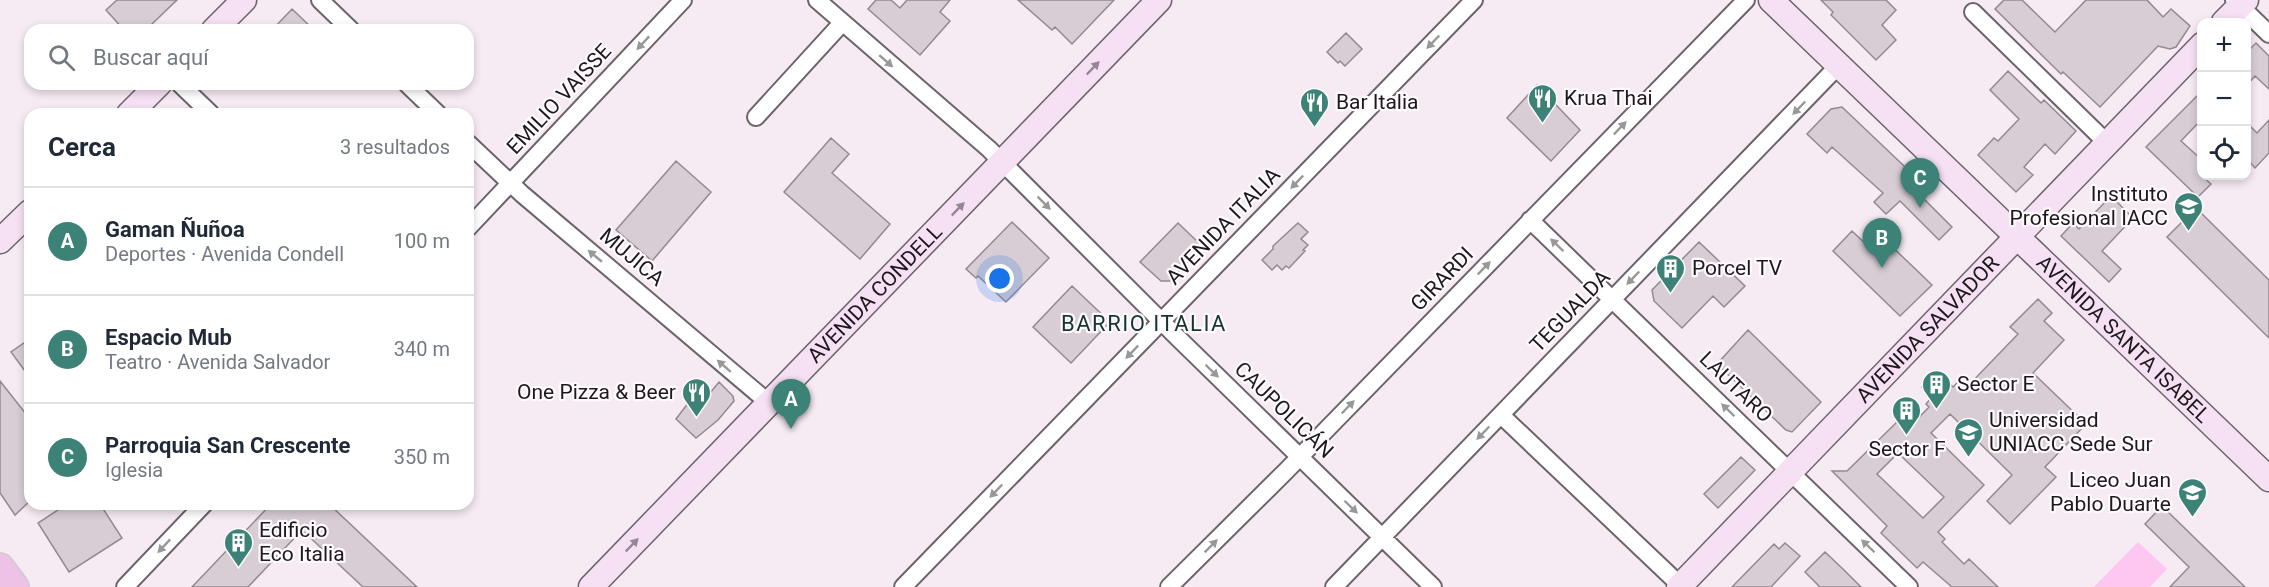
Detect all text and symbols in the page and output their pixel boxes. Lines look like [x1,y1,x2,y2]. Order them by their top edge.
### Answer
map controls [2197,18,2251,180]
button: + [2197,18,2251,72]
search box [24,24,474,90]
one-way arrow [1427,34,1441,48]
one-way arrow [636,35,650,50]
street label: EMILIO VAISSE [502,39,616,159]
icon: search [45,41,78,74]
text: Buscar aquí [93,45,209,70]
one-way arrow [878,54,893,67]
one-way arrow [1086,61,1100,76]
button: − [2197,72,2251,126]
restaurant icon: Krua Thai [1527,82,1559,124]
restaurant icon: Bar Italia [1299,86,1331,128]
place label: Krua Thai [1564,86,1653,110]
place label: Bar Italia [1336,90,1418,114]
one-way arrow [1792,100,1806,114]
one-way arrow [1613,122,1627,136]
button: locate [2197,126,2251,180]
text: Cerca [48,132,116,162]
text: 3 resultados [340,135,450,159]
pin: C [1900,158,1940,208]
street label: AVENIDA ITALIA [1161,162,1285,289]
one-way arrow [1291,174,1305,188]
place label: Instituto Profesional IACC [2010,182,2168,230]
school or university icon: Instituto Profesional IACC [2173,190,2205,232]
one-way arrow [1037,196,1051,211]
one-way arrow [950,202,964,216]
text: Gaman Ñuñoa [105,217,245,242]
pin: B [1862,218,1902,268]
street label: AVENIDA CONDELL [803,220,947,368]
street label: MUJICA [595,223,669,291]
text: A [61,229,74,253]
text: 100 m [394,229,450,253]
one-way arrow [1551,239,1565,253]
text: Deportes · Avenida Condell [105,242,344,266]
street label: GIRARDI [1406,242,1478,316]
one-way arrow [588,250,603,263]
street label: AVENIDA SANTA ISABEL [2032,250,2215,428]
street label: AVENIDA SALVADOR [1851,251,2004,408]
building icon: Porcel TV [1655,252,1687,294]
place label: Porcel TV [1692,256,1783,280]
one-way arrow [1477,260,1491,275]
your location [985,264,1014,293]
street label: TEGUALDA [1525,265,1615,357]
one-way arrow [1627,270,1641,284]
district label: BARRIO ITALIA [1061,311,1227,336]
text: Espacio Mub [105,325,232,350]
text: B [61,337,74,361]
text: 340 m [394,337,450,361]
one-way arrow [1125,344,1139,359]
street label: LAUTARO [1695,347,1777,427]
text: Teatro · Avenida Salvador [105,350,330,374]
street label: CAUPOLICÁN [1230,357,1338,463]
one-way arrow [717,360,732,373]
one-way arrow [1204,364,1219,378]
building icon: Sector E [1920,368,1952,410]
place label: Sector E [1957,372,2035,396]
restaurant icon: One Pizza & Beer [681,376,713,418]
place label: One Pizza & Beer [517,380,676,404]
pin: A [772,380,810,429]
building icon: Sector F [1891,394,1923,436]
one-way arrow [1341,400,1355,415]
one-way arrow [1720,403,1735,417]
place label: Universidad UNIACC Sede Sur [1989,408,2153,456]
school or university icon: Universidad UNIACC Sede Sur [1952,416,1984,458]
one-way arrow [1477,426,1491,440]
text: Parroquia San Crescente [105,433,350,458]
place label: Sector F [1868,437,1946,461]
text: C [61,445,74,469]
text: 350 m [394,445,450,469]
text: Iglesia [105,458,163,482]
place label: Liceo Juan Pablo Duarte [2050,468,2171,516]
school or university icon: Liceo Juan Pablo Duarte [2176,476,2208,518]
one-way arrow [990,484,1004,498]
one-way arrow [1344,499,1358,513]
place label: Edificio Eco Italia [259,518,345,566]
building icon: Edificio Eco Italia [222,526,254,568]
one-way arrow [625,537,639,552]
one-way arrow [157,538,171,553]
one-way arrow [1203,539,1217,553]
one-way arrow [1860,539,1875,553]

